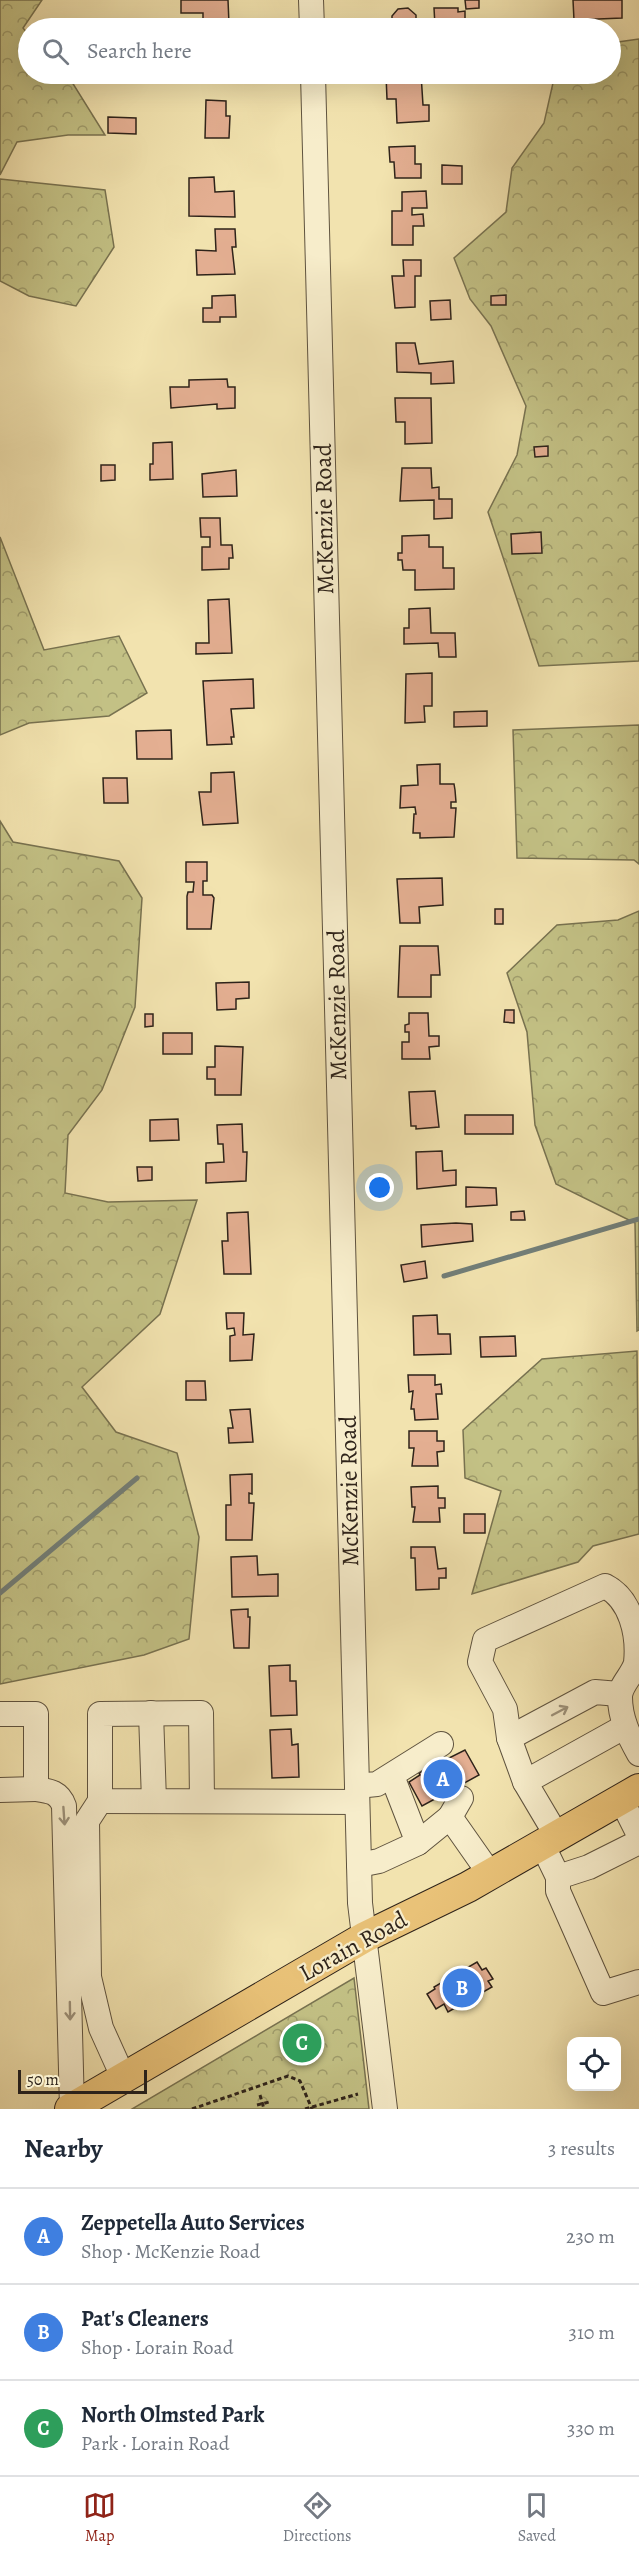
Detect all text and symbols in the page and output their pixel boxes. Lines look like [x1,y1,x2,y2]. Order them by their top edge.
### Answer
search box [18,18,621,84]
icon: search [39,35,72,68]
text: Search here [87,36,192,66]
street label: McKenzie Road [307,443,341,595]
street label: McKenzie Road [320,929,354,1081]
your location [365,1173,394,1202]
street label: McKenzie Road [332,1415,366,1567]
one-way arrow [551,1705,569,1716]
pin: A [424,1756,462,1802]
one-way arrow [59,1805,70,1825]
street label: Lorain Road [293,1903,413,1989]
pin: B [442,1966,482,2010]
one-way arrow [64,2000,76,2020]
pin: C [282,2020,322,2066]
map controls [567,2037,621,2091]
button: locate [567,2037,621,2091]
scale bar [18,2067,147,2094]
text: 50 m [27,2069,59,2091]
text: Nearby [24,2131,103,2166]
text: 3 results [548,2135,615,2162]
text: Zeppetella Auto Services [81,2208,305,2238]
text: A [37,2223,50,2250]
text: 230 m [566,2223,615,2250]
text: Shop · McKenzie Road [81,2238,260,2265]
text: Pat's Cleaners [81,2304,209,2334]
text: B [37,2319,50,2346]
text: 310 m [569,2319,615,2346]
text: Shop · Lorain Road [81,2334,234,2361]
text: North Olmsted Park [81,2400,264,2430]
text: C [37,2415,50,2442]
text: 330 m [567,2415,615,2442]
text: Park · Lorain Road [81,2430,230,2457]
tab: Map [83,2489,116,2547]
tab: Directions [283,2489,351,2547]
tab: Saved [518,2489,556,2547]

